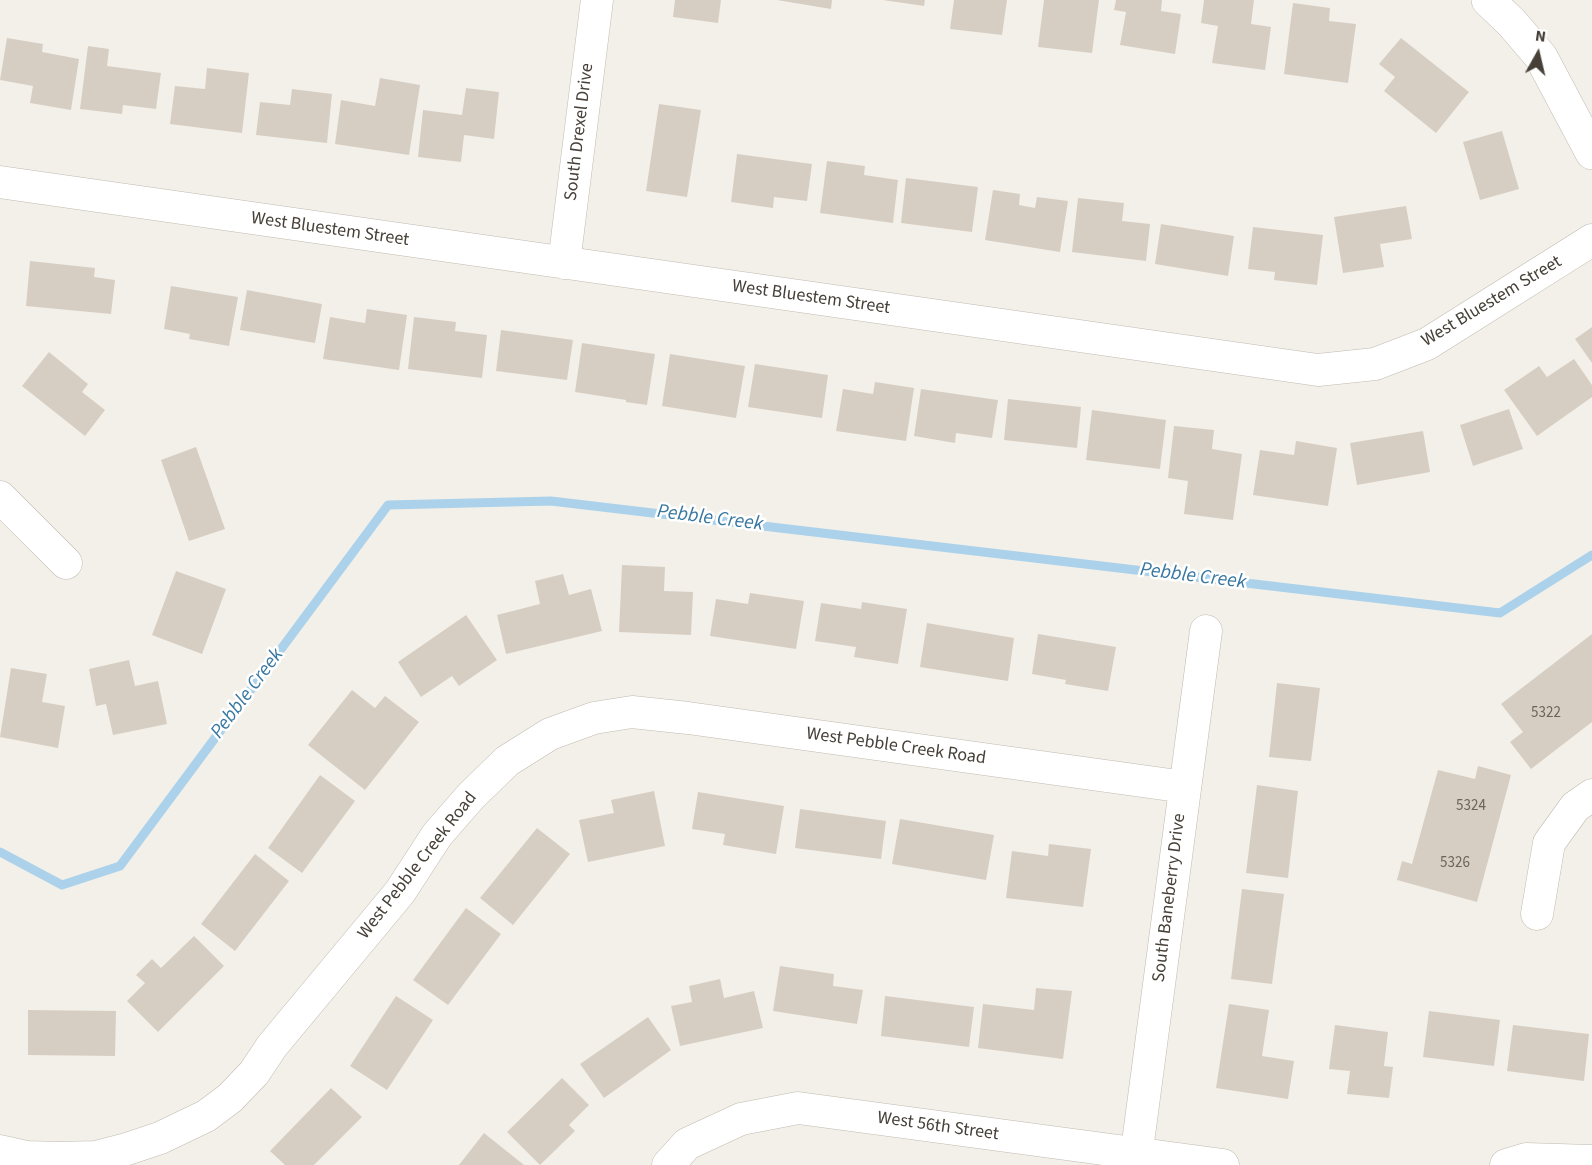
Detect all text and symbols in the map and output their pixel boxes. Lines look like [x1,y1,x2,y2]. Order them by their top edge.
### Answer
north arrow [1508,24,1568,84]
text: N [1534,25,1547,48]
street label: South Drexel Drive [561,62,599,202]
street label: West Bluestem Street [250,208,410,252]
street label: West Bluestem Street [1418,252,1566,352]
street label: West Bluestem Street [731,276,891,320]
water label: Pebble Creek [656,501,764,537]
water label: Pebble Creek [1139,559,1247,595]
water label: Pebble Creek [206,644,290,744]
house number: 5322 [1531,705,1561,723]
street label: West Pebble Creek Road [805,724,987,770]
street label: West Pebble Creek Road [354,788,482,944]
house number: 5324 [1456,798,1486,816]
street label: South Baneberry Drive [1149,812,1191,984]
house number: 5326 [1440,855,1470,873]
street label: West 56th Street [876,1108,1000,1146]

